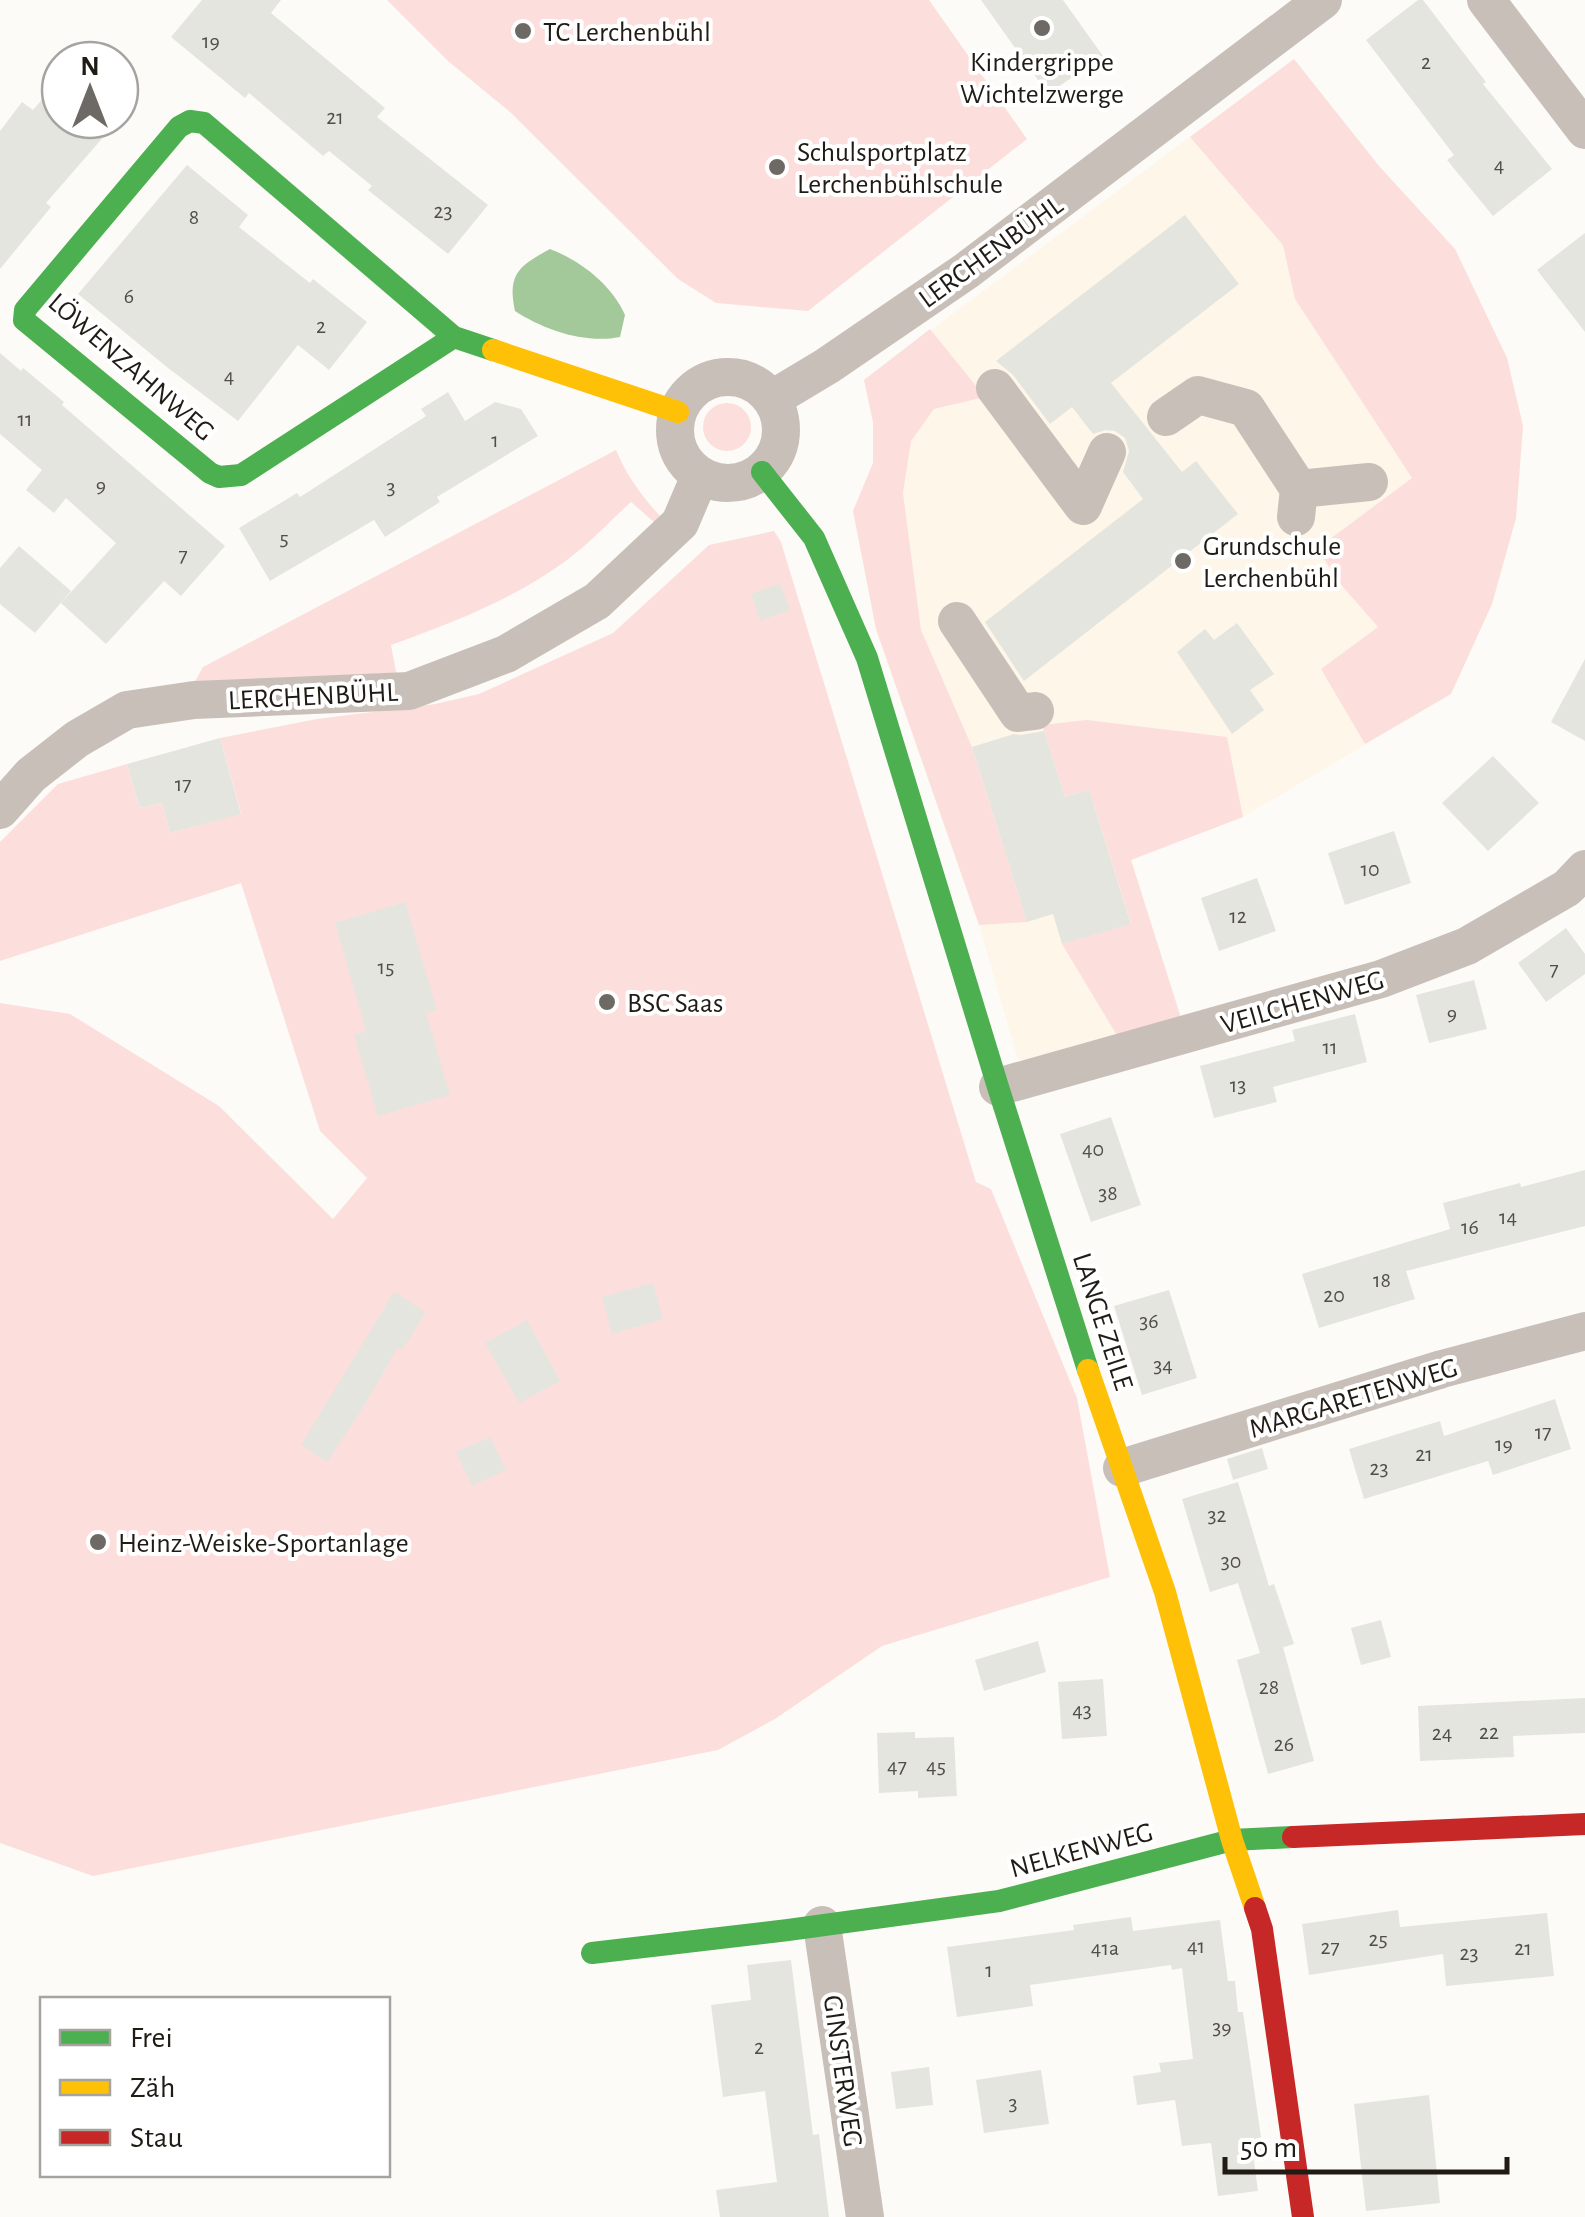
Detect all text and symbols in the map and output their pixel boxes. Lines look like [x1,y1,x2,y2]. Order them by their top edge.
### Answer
marker: Kindergrippe Wichtelzwerge [1031,17,1053,39]
place label: TC Lerchenbühl [543,19,711,47]
marker: TC Lerchenbühl [512,20,534,42]
house number: 19 [202,30,220,52]
north arrow [40,40,140,140]
place label: Kindergrippe Wichtelzwerge [960,49,1124,109]
house number: 2 [1421,51,1431,73]
text: N [80,53,100,81]
house number: 21 [326,106,344,128]
place label: Schulsportplatz Lerchenbühlschule [797,139,1003,199]
house number: 4 [1494,154,1504,176]
marker: Schulsportplatz Lerchenbühlschule [766,156,788,178]
street label: LERCHENBÜHL [913,189,1068,314]
house number: 23 [433,200,453,222]
house number: 8 [189,206,199,228]
house number: 6 [124,285,134,307]
street label: LÖWENZAHNWEG [43,287,220,447]
house number: 2 [316,315,326,337]
house number: 4 [224,365,234,387]
house number: 11 [17,408,33,430]
house number: 1 [491,429,499,451]
house number: 9 [96,474,106,496]
house number: 3 [386,476,396,498]
house number: 5 [279,527,289,549]
place label: Grundschule Lerchenbühl [1203,533,1341,593]
house number: 7 [178,544,188,566]
marker: Grundschule Lerchenbühl [1172,550,1194,572]
street label: LERCHENBÜHL [227,677,399,715]
house number: 17 [175,773,191,795]
house number: 10 [1360,858,1380,880]
house number: 12 [1229,905,1247,927]
house number: 15 [378,956,394,978]
house number: 7 [1549,958,1559,980]
street label: VEILCHENWEG [1218,966,1387,1040]
place label: BSC Saas [627,990,723,1018]
marker: BSC Saas [596,991,618,1013]
house number: 9 [1447,1002,1457,1024]
house number: 11 [1322,1036,1338,1058]
house number: 13 [1230,1074,1246,1096]
house number: 40 [1082,1138,1104,1160]
house number: 38 [1098,1182,1118,1204]
house number: 14 [1499,1206,1517,1228]
house number: 16 [1461,1216,1479,1238]
street label: LANGE ZEILE [1067,1250,1137,1394]
house number: 18 [1373,1269,1391,1291]
house number: 20 [1323,1284,1345,1306]
house number: 36 [1139,1310,1159,1332]
house number: 34 [1153,1354,1173,1376]
street label: MARGARETENWEG [1246,1354,1461,1444]
house number: 17 [1535,1421,1551,1443]
house number: 19 [1495,1433,1513,1455]
house number: 21 [1415,1443,1433,1465]
house number: 23 [1369,1457,1389,1479]
house number: 32 [1207,1504,1227,1526]
place label: Heinz-Weiske-Sportanlage [118,1530,409,1558]
marker: Heinz-Weiske-Sportanlage [87,1531,109,1553]
house number: 30 [1221,1550,1241,1572]
house number: 28 [1259,1676,1279,1698]
house number: 43 [1072,1699,1092,1721]
house number: 22 [1479,1721,1499,1743]
house number: 24 [1432,1722,1452,1744]
house number: 26 [1274,1733,1294,1755]
house number: 47 [887,1755,907,1777]
house number: 45 [926,1755,946,1777]
street label: NELKENWEG [1007,1818,1156,1883]
house number: 25 [1368,1928,1388,1950]
house number: 41 [1187,1935,1205,1957]
house number: 27 [1320,1936,1340,1958]
house number: 41a [1091,1937,1119,1959]
house number: 21 [1514,1937,1532,1959]
house number: 23 [1459,1942,1479,1964]
house number: 1 [985,1959,993,1981]
street label: GINSTERWEG [817,1993,867,2149]
legend [40,1997,390,2177]
house number: 39 [1212,2016,1232,2038]
text: Frei [130,2023,173,2053]
house number: 2 [754,2036,764,2058]
text: Zäh [130,2073,175,2103]
house number: 3 [1008,2092,1018,2114]
scale bar [1225,2112,1508,2174]
text: Stau [130,2123,183,2153]
text: 50 m [1240,2133,1297,2163]

